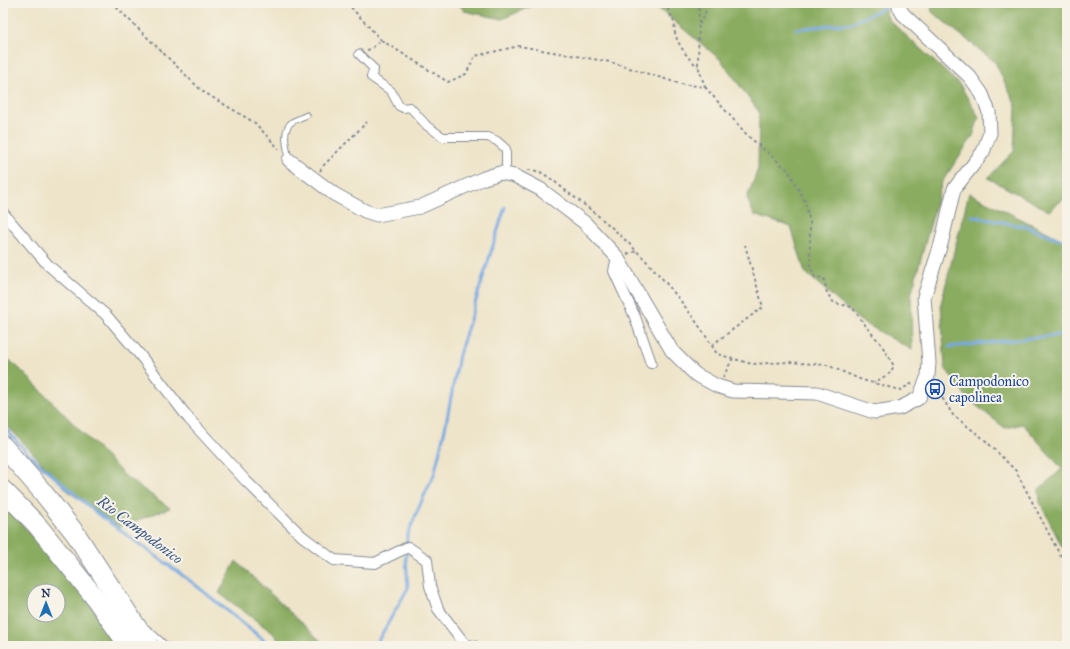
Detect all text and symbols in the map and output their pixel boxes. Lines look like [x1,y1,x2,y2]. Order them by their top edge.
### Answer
place label: Campodonico capolinea [949,373,1029,406]
bus stop icon: Campodonico capolinea [924,378,946,400]
water label: Rio Campodonico [92,492,186,569]
north arrow [26,583,66,623]
text: N [41,587,51,600]

